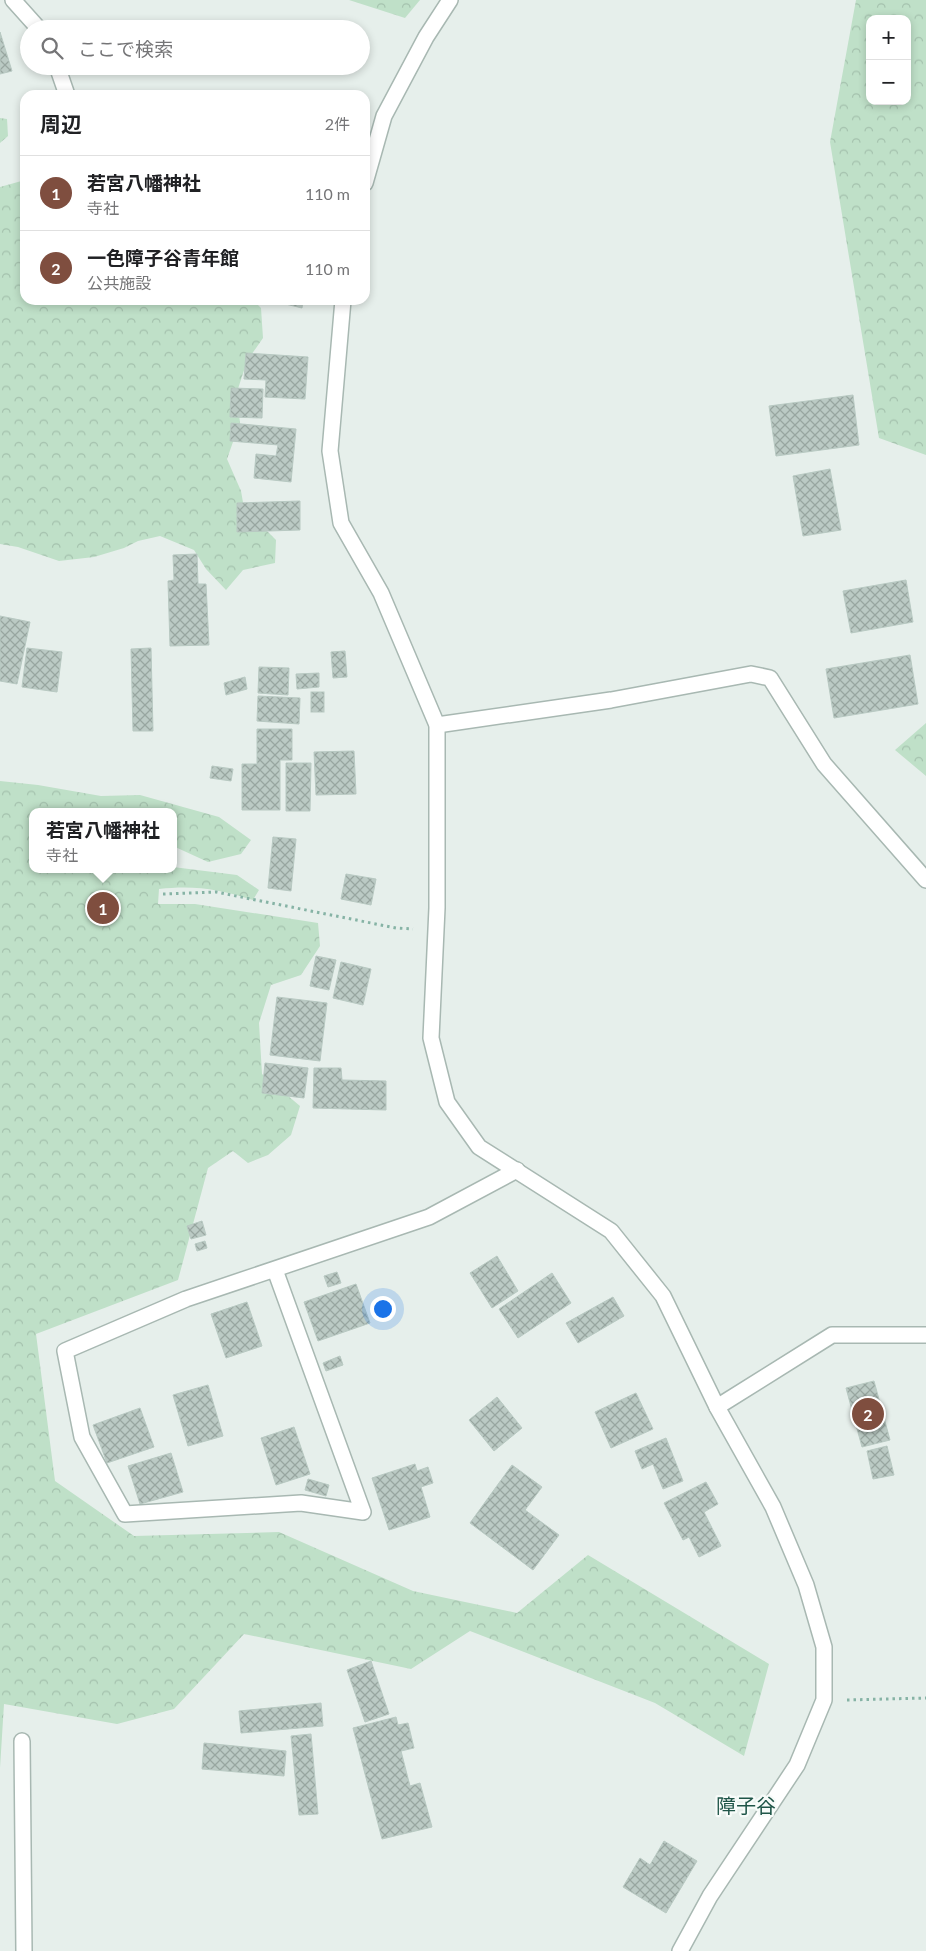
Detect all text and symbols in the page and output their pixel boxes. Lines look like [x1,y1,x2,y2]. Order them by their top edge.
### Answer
map controls [866,15,911,105]
button: + [866,15,911,60]
search box [20,20,370,75]
icon: search [38,34,66,62]
text: ここで検索 [78,37,173,60]
button: − [866,60,911,105]
text: 周辺 [40,111,82,136]
text: 2件 [325,114,350,133]
text: 若宮八幡神社 [87,171,201,194]
text: 1 [51,184,61,203]
text: 110 m [305,184,350,203]
text: 寺社 [87,198,119,217]
text: 一色障子谷青年館 [87,246,239,269]
text: 2 [51,259,61,278]
text: 110 m [305,259,350,278]
text: 公共施設 [87,273,151,292]
popup [29,808,177,873]
text: 若宮八幡神社 [46,818,160,841]
text: 寺社 [46,845,78,864]
pin: 1 [87,889,119,927]
your location [370,1296,396,1322]
pin: 2 [852,1395,884,1433]
district label: 障子谷 [716,1793,776,1817]

